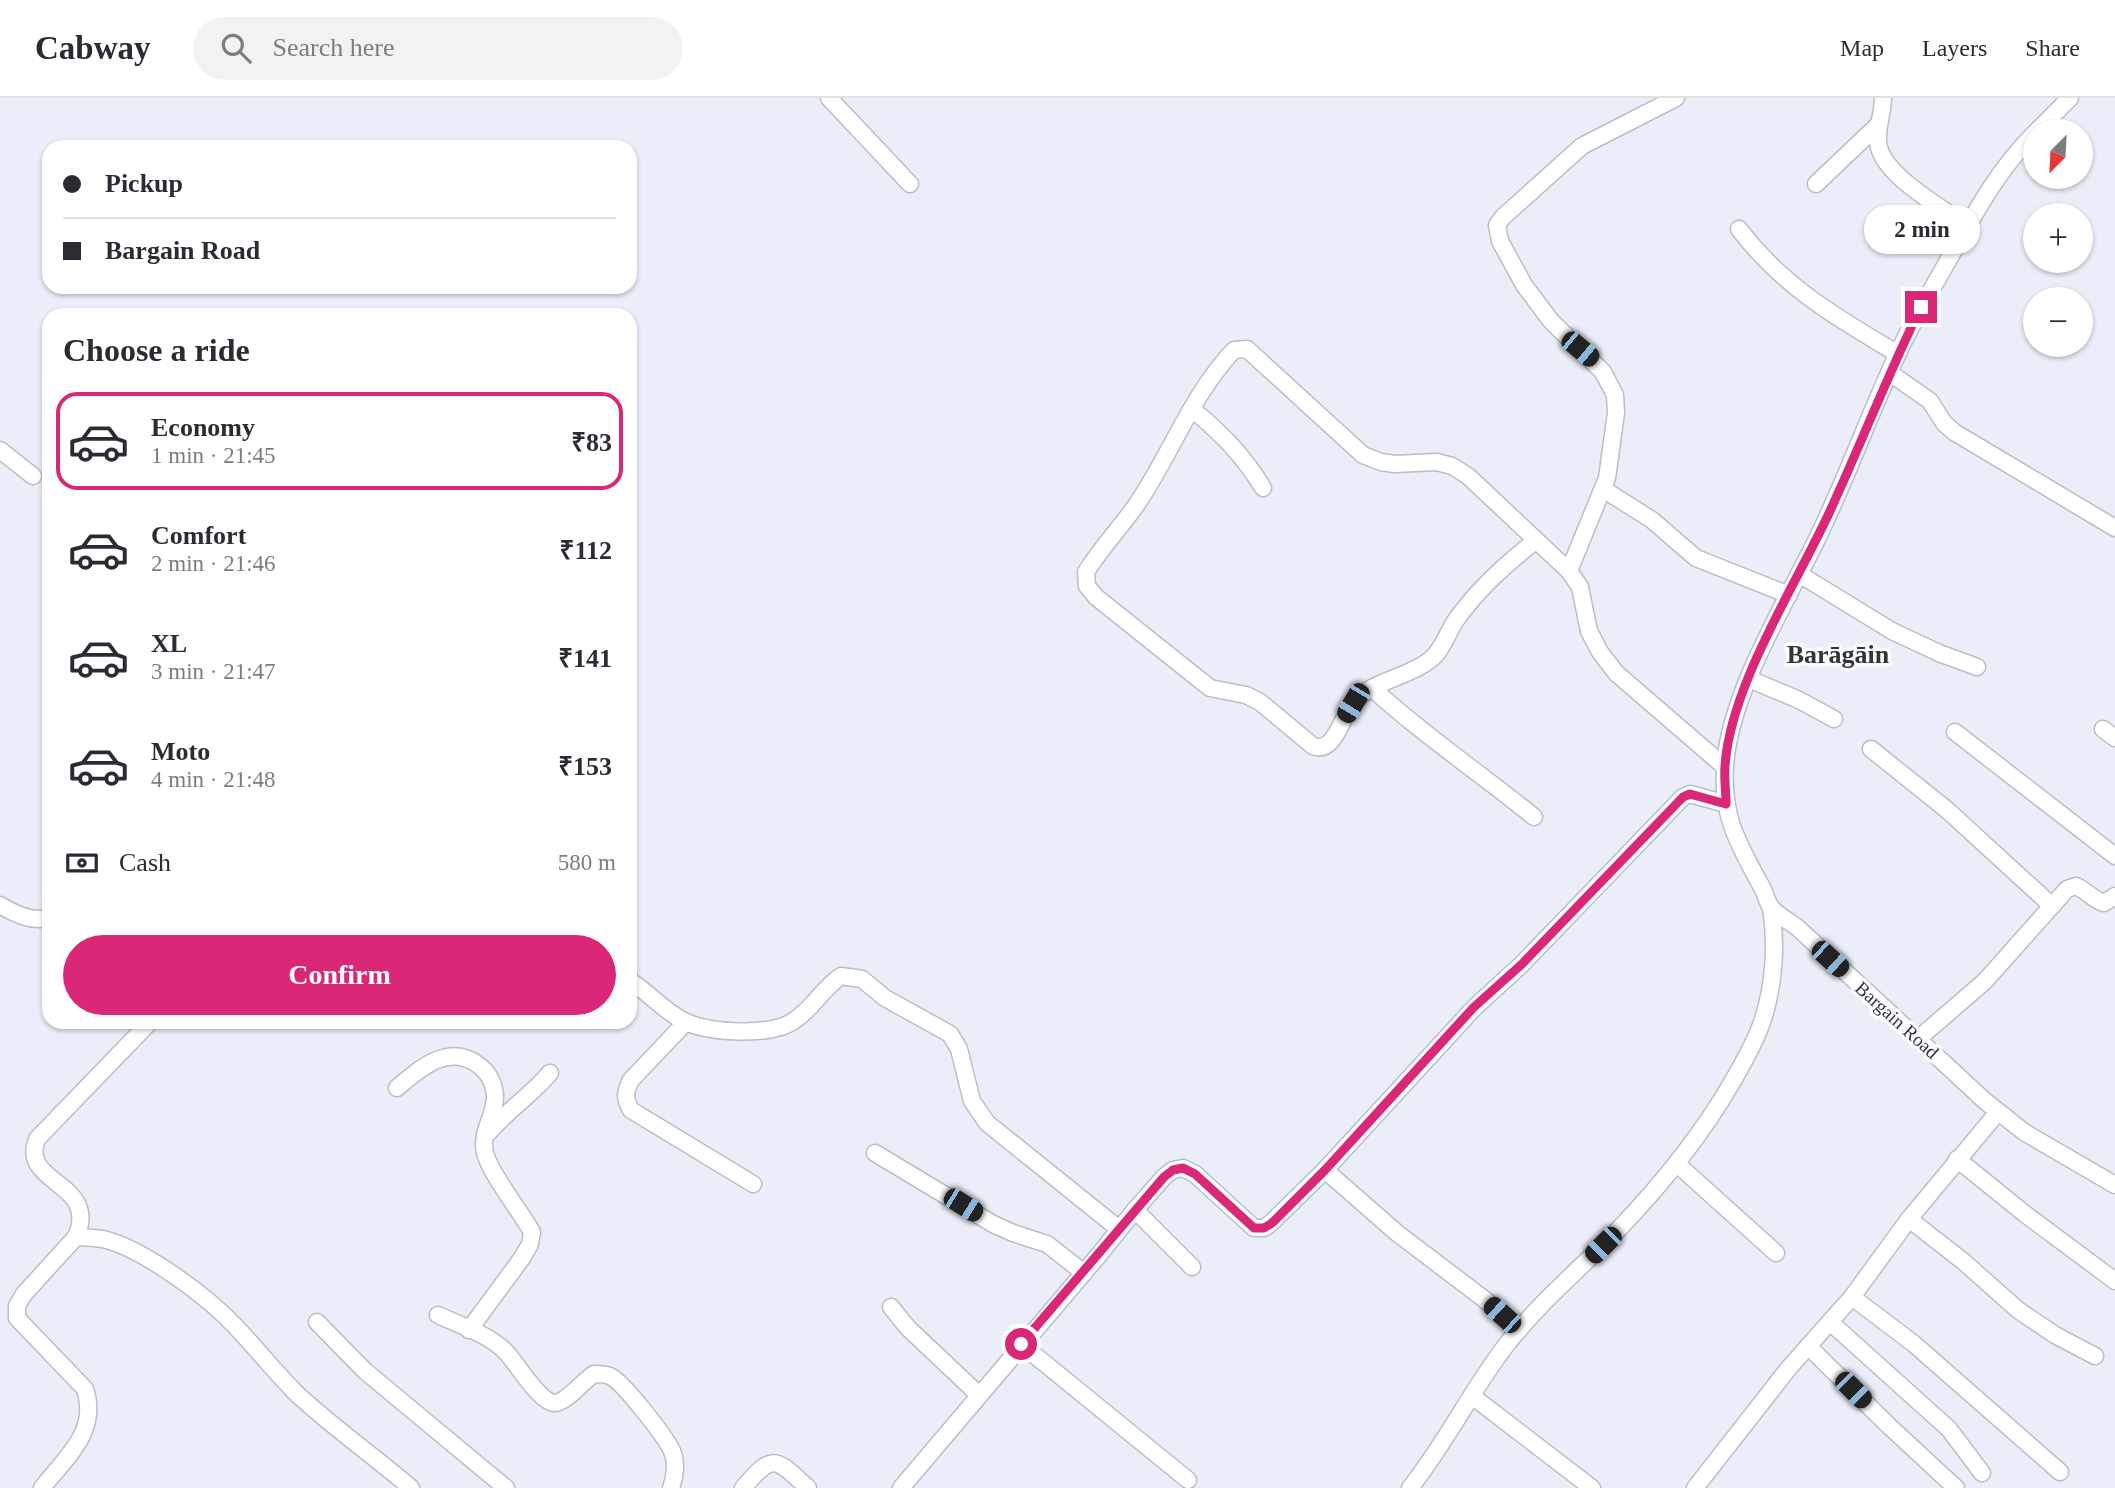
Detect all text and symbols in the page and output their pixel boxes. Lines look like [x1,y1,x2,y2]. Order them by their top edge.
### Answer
search box [193,17,683,80]
icon: search [217,29,255,67]
text: Cabway [35,30,151,66]
text: Search here [273,33,395,62]
text: Map [1840,35,1884,61]
text: Layers [1922,35,1987,61]
text: Share [2025,35,2080,61]
north arrow [2023,119,2093,189]
map controls [2023,119,2093,357]
text: Pickup [105,169,183,198]
button: + [2023,203,2093,273]
callout: 2 min [1863,206,1979,254]
text: 2 min [1894,217,1950,242]
text: Bargain Road [105,236,260,265]
button: − [2023,287,2093,357]
route end [1905,291,1937,323]
car [1558,327,1603,371]
text: Choose a ride [63,332,250,368]
icon: car [67,410,130,473]
text: Economy [151,413,255,442]
text: ₹83 [571,428,612,457]
text: 1 min · 21:45 [151,443,276,468]
icon: car [67,518,130,581]
text: Comfort [151,521,246,550]
text: ₹112 [560,536,612,565]
text: 2 min · 21:46 [151,551,276,576]
icon: car [67,626,130,689]
text: XL [151,629,187,658]
district label: Barāgāin [1787,640,1890,669]
text: ₹141 [558,644,612,673]
text: 3 min · 21:47 [151,659,276,684]
car [1334,680,1373,726]
icon: car [67,734,130,797]
text: Moto [151,737,210,766]
text: ₹153 [558,752,612,781]
text: 4 min · 21:48 [151,767,276,792]
icon: cash [63,844,101,882]
text: Cash [119,848,171,877]
text: 580 m [558,850,616,875]
button: Confirm [63,935,616,1015]
car [1808,937,1853,981]
street label: Bargain Road [1851,977,1943,1063]
car [940,1185,987,1225]
car [1581,1223,1626,1267]
car [1480,1293,1525,1337]
route start [1005,1328,1037,1360]
car [1831,1368,1876,1412]

